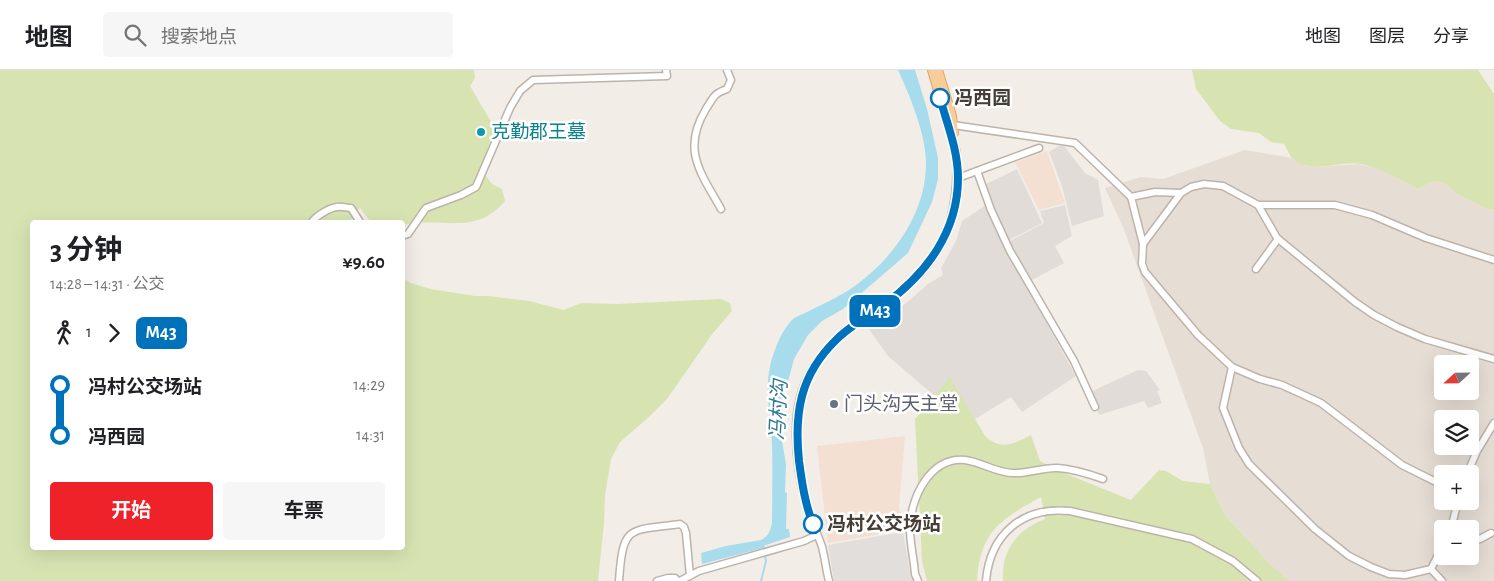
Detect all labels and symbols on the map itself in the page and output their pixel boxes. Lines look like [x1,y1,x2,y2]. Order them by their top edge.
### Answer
marker: 冯西园 [930,88,950,108]
place label: 冯西园 [954,88,1011,108]
place label: 克勤郡王墓 [491,121,586,142]
marker: 克勤郡王墓 [475,126,487,138]
line badge: M43 [846,295,904,327]
north arrow [1434,355,1479,400]
water label: 冯村沟 [766,377,791,440]
place label: 门头沟天主堂 [844,394,958,414]
marker: 门头沟天主堂 [828,398,840,410]
place label: 冯村公交场站 [827,513,941,534]
marker: 冯村公交场站 [803,514,823,534]

